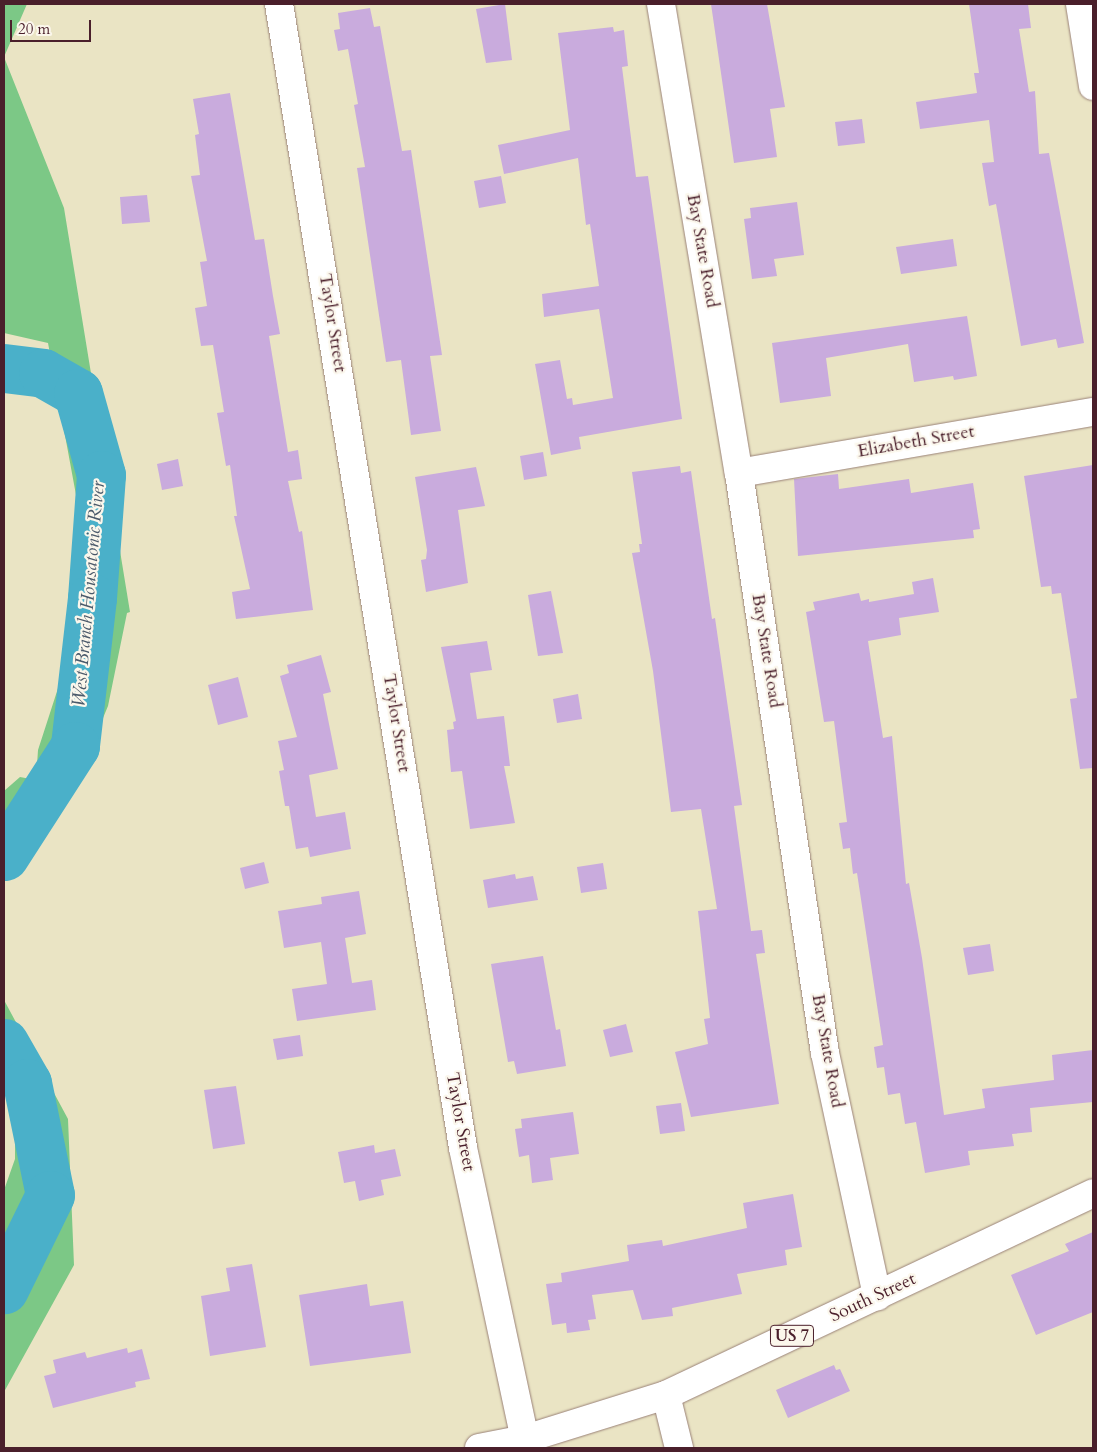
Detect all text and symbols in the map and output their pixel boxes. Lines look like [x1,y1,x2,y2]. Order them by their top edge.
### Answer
scale bar [12,10,94,42]
text: 20 m [18,19,50,39]
street label: Bay State Road [681,192,723,310]
street label: Taylor Street [314,272,350,374]
street label: Elizabeth Street [856,421,976,463]
water label: West Branch Housatonic River [68,480,110,708]
street label: Bay State Road [746,592,786,710]
street label: Taylor Street [378,672,414,774]
street label: Bay State Road [806,992,848,1110]
street label: Taylor Street [441,1071,479,1173]
street label: South Street [827,1269,919,1327]
road number: US 7 [770,1322,814,1350]

